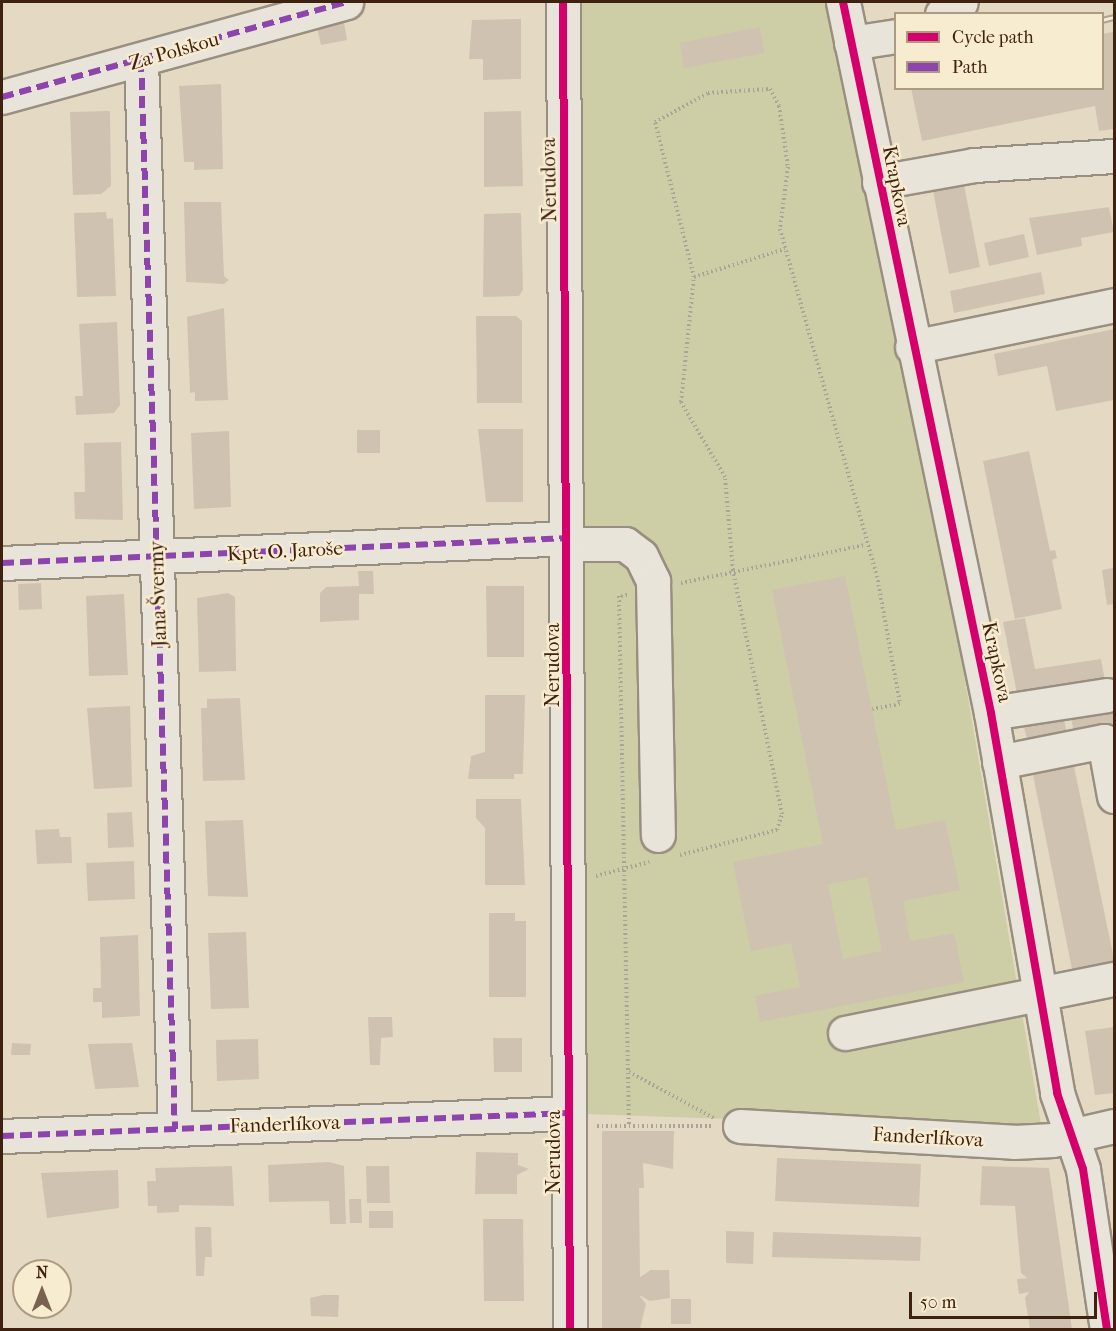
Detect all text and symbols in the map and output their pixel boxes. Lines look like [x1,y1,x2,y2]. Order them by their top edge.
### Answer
legend [894,12,1104,90]
street label: Za Polskou [126,27,222,75]
text: Cycle path [952,27,1033,48]
text: Path [952,57,988,78]
street label: Nerudova [536,138,562,222]
street label: Krapkova [877,144,917,228]
street label: Kpt. O. Jaroše [226,536,344,566]
street label: Jana Švermy [144,541,172,647]
street label: Krapkova [977,620,1017,704]
street label: Nerudova [540,623,564,707]
street label: Fanderlíkova [229,1110,341,1138]
street label: Nerudova [541,1110,565,1194]
street label: Fanderlíkova [872,1122,984,1152]
north arrow [12,1259,72,1319]
text: N [36,1263,48,1282]
scale bar [912,1280,1100,1318]
text: 50 m [920,1292,956,1313]

